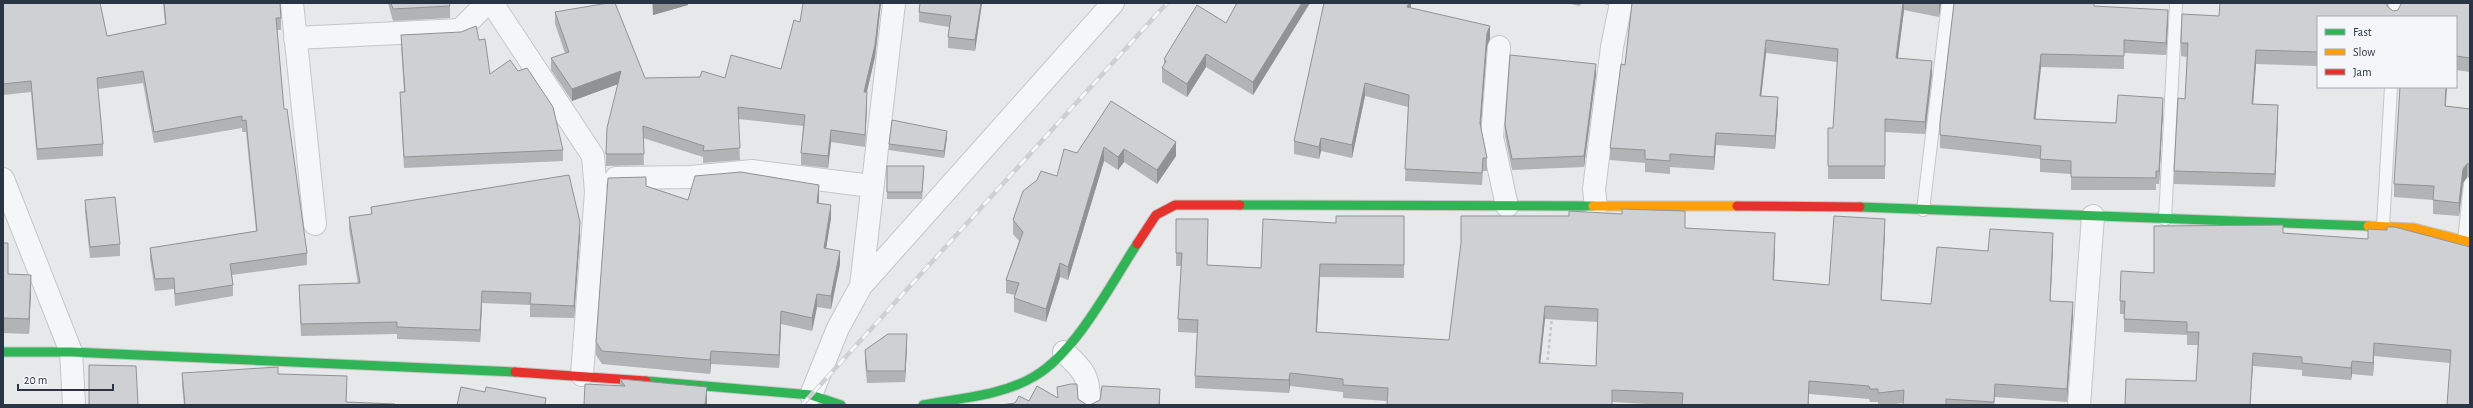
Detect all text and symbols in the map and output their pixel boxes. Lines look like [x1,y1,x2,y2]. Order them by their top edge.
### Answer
legend [2317,16,2457,88]
text: Fast [2353,26,2372,38]
text: Slow [2353,46,2375,58]
text: Jam [2353,66,2372,78]
scale bar [18,366,113,392]
text: 20 m [24,374,47,386]

